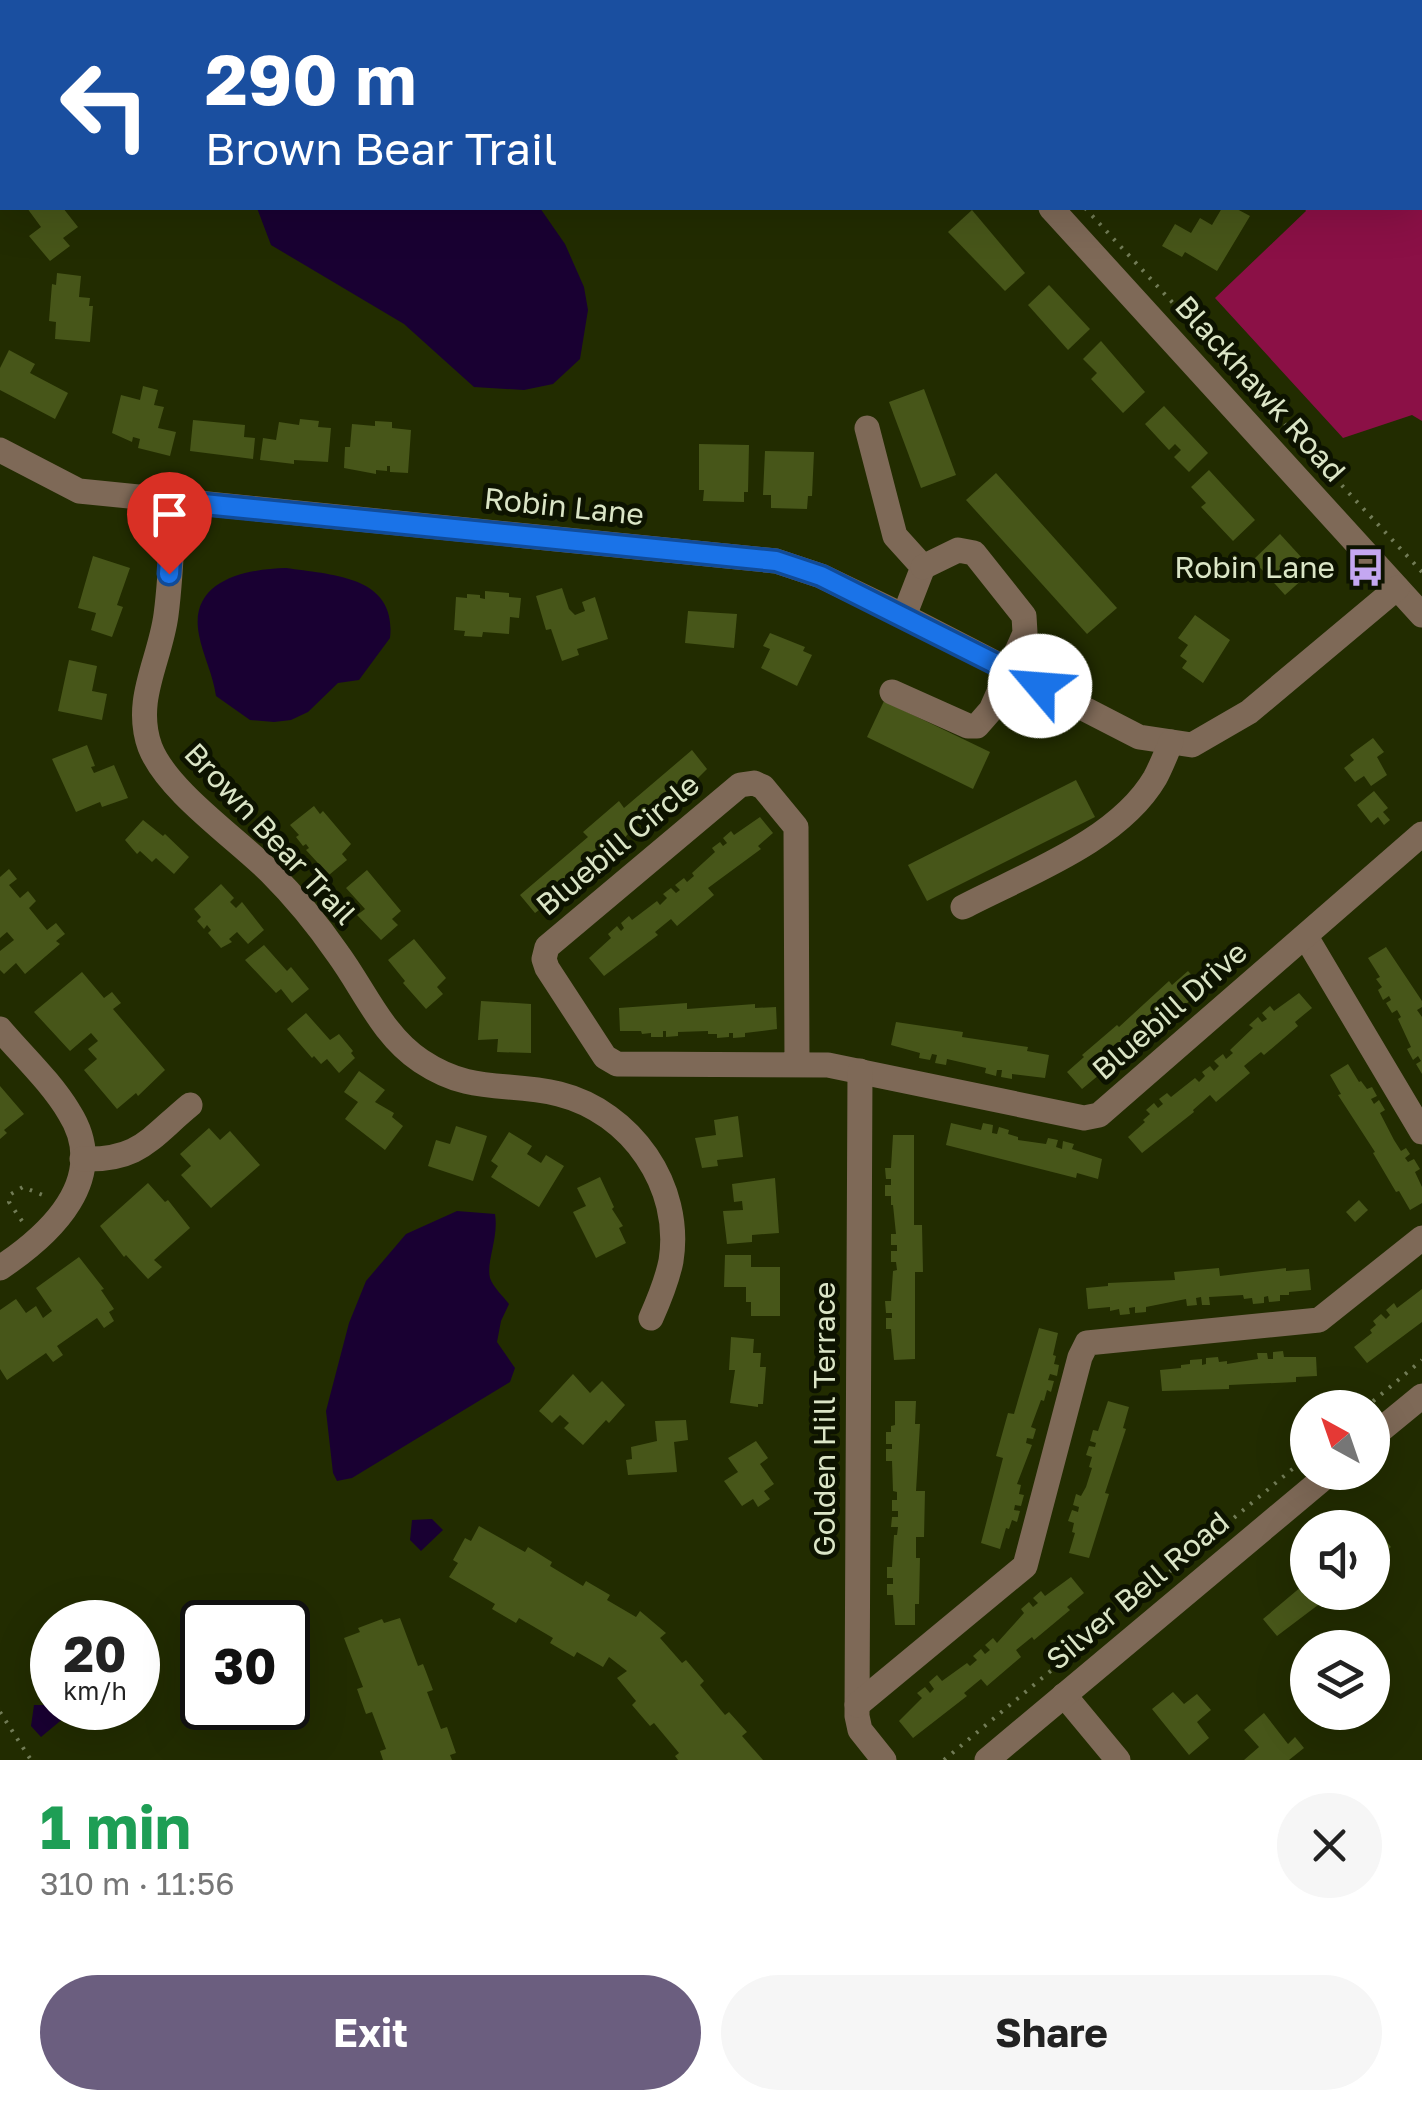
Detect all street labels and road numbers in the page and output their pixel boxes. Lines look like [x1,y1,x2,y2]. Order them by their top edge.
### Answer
street label: Blackhawk Road [1168,288,1354,489]
street label: Robin Lane [482,480,646,532]
street label: Brown Bear Trail [177,735,364,932]
street label: Bluebill Circle [529,766,706,923]
street label: Bluebill Drive [1085,933,1254,1087]
street label: Golden Hill Terrace [806,1282,842,1556]
street label: Silver Bell Road [1039,1504,1236,1677]

